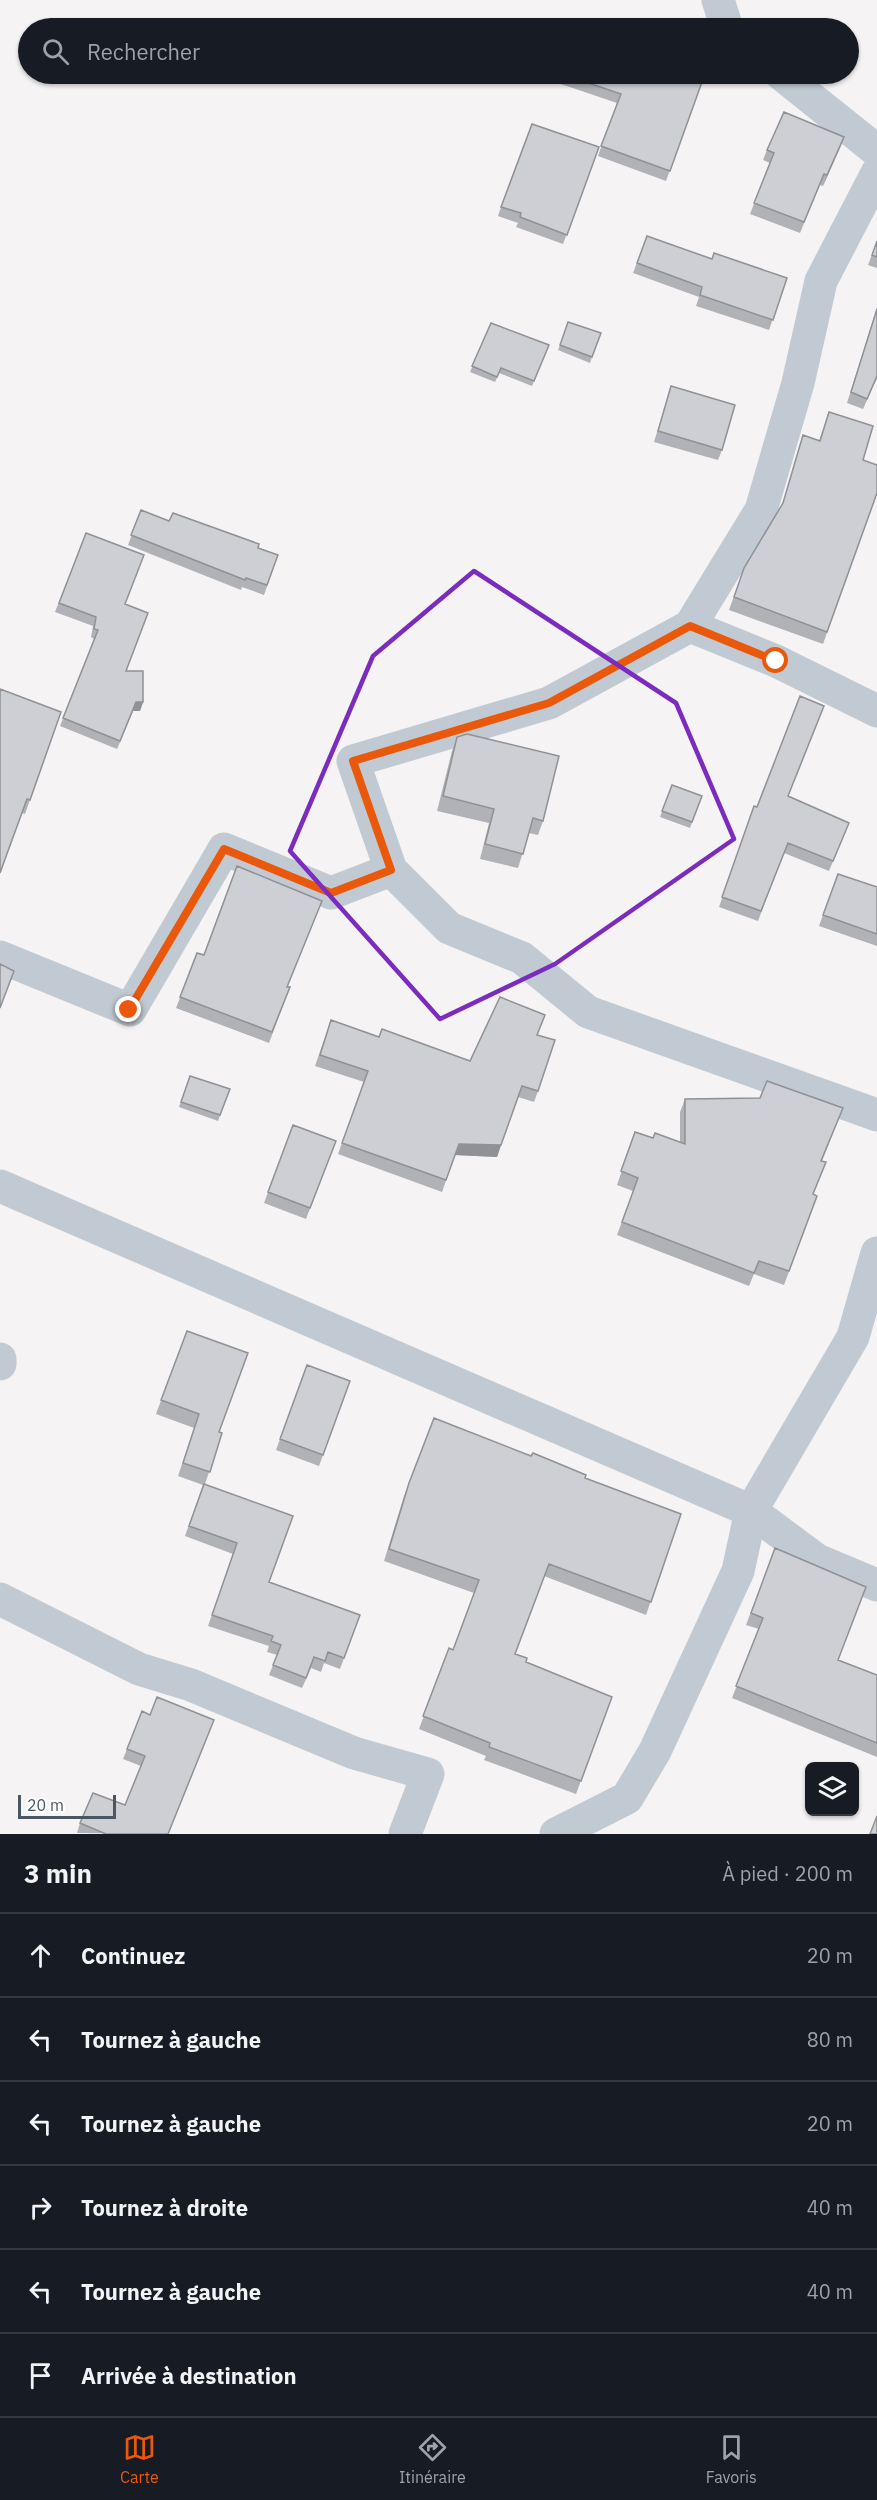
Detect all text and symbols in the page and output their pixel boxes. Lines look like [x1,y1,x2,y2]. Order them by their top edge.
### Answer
search box [18,18,859,84]
icon: search [39,35,72,68]
text: Rechercher [87,37,200,66]
route start [762,647,788,673]
route end [115,996,141,1022]
map controls [805,1762,859,1816]
button: layers [805,1762,859,1816]
scale bar [18,1792,116,1820]
text: 20 m [27,1795,64,1815]
text: 3 min [24,1856,92,1890]
text: À pied · 200 m [722,1860,853,1887]
icon: ahead [24,1939,57,1972]
text: Continuez [81,1941,185,1970]
text: 20 m [807,1942,853,1969]
icon: left [24,2023,57,2056]
text: Tournez à gauche [81,2025,261,2054]
text: 80 m [807,2026,853,2053]
icon: left [24,2107,57,2140]
text: Tournez à gauche [81,2109,261,2138]
text: 20 m [807,2110,853,2137]
icon: right [24,2191,57,2224]
text: Tournez à droite [81,2193,248,2222]
text: 40 m [807,2194,853,2221]
icon: left [24,2275,57,2308]
text: Tournez à gauche [81,2277,261,2306]
text: 40 m [807,2278,853,2305]
icon: arrive [24,2359,57,2392]
text: Arrivée à destination [81,2361,297,2390]
tab: Carte [120,2431,159,2487]
tab: Itinéraire [399,2431,466,2487]
tab: Favoris [706,2431,757,2487]

